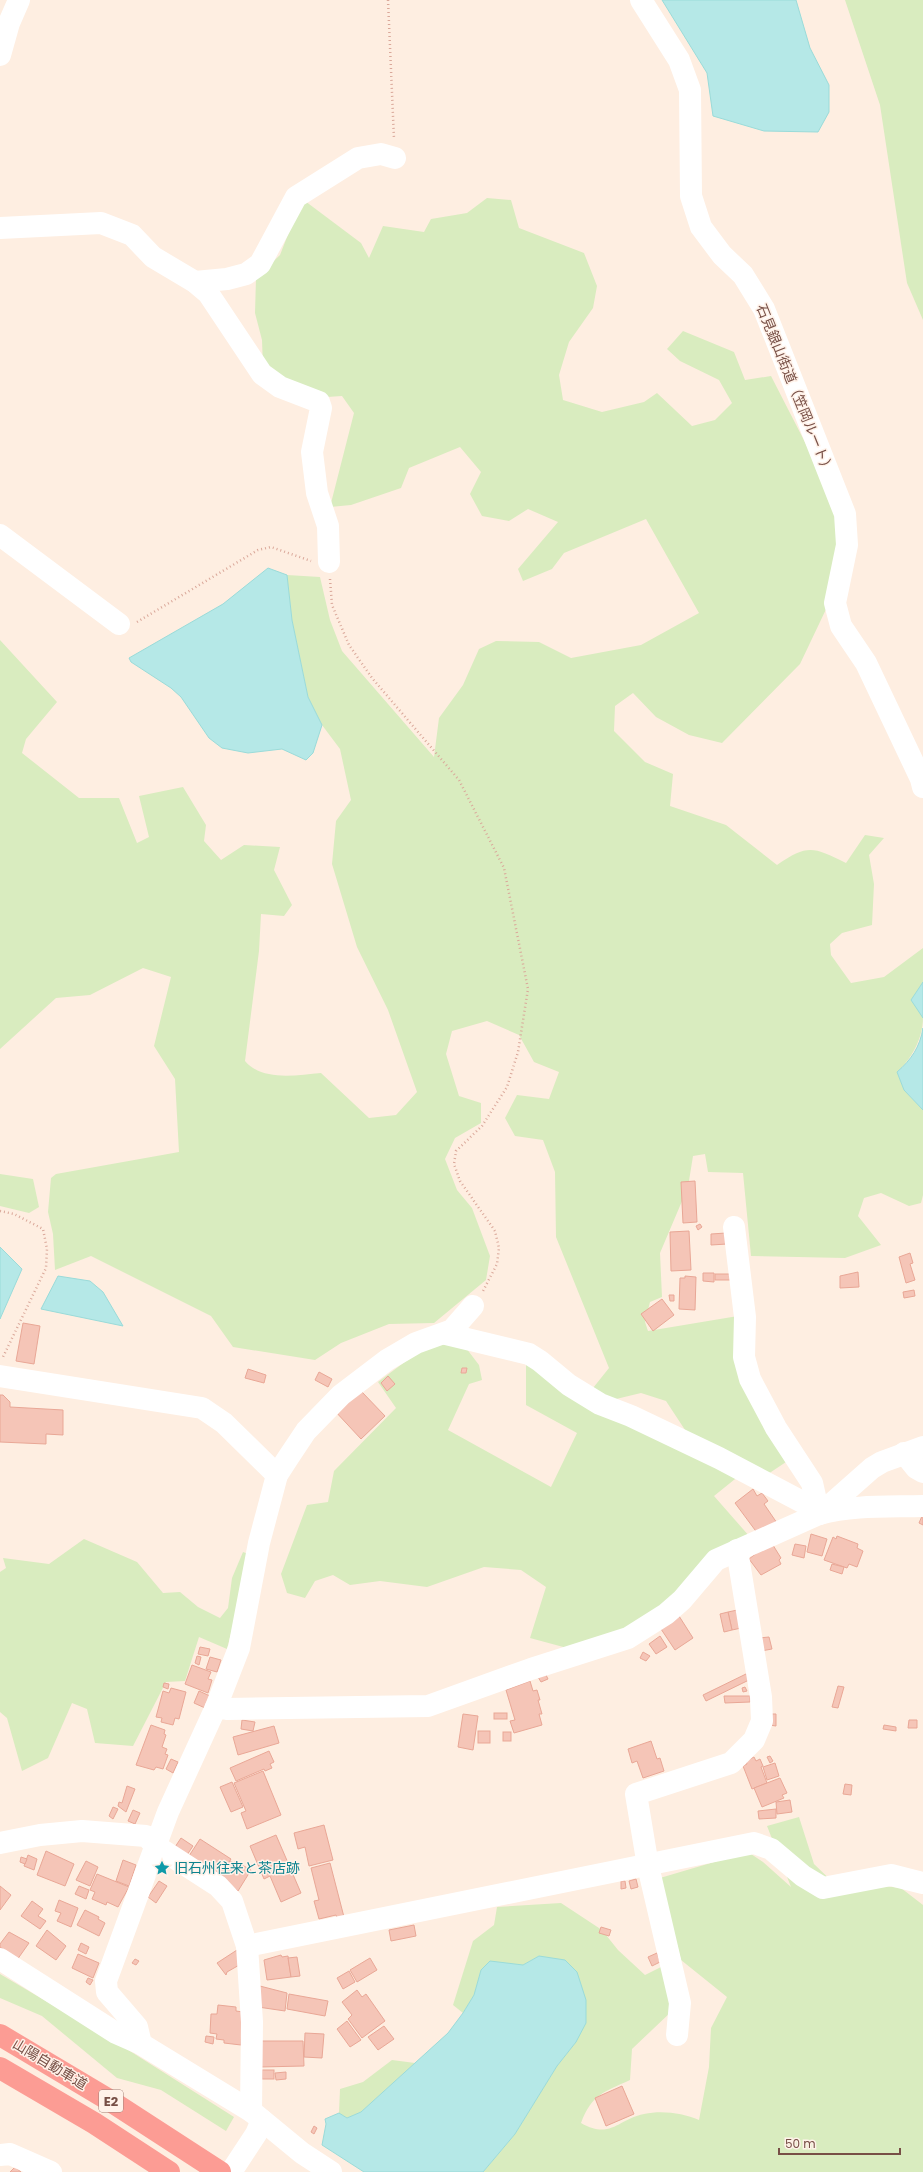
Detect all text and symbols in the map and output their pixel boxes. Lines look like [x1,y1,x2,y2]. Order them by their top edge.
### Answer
street label: 石見銀山街道（笠岡ルート） [752,301,838,477]
place label: 旧石州往来と茶店跡 [174,1858,300,1878]
place icon: 旧石州往来と茶店跡 [153,1859,171,1877]
street label: 山陽自動車道 [9,2034,91,2094]
road number: E2 [99,2090,123,2112]
scale bar [779,2130,900,2156]
text: 50 m [785,2135,816,2152]

